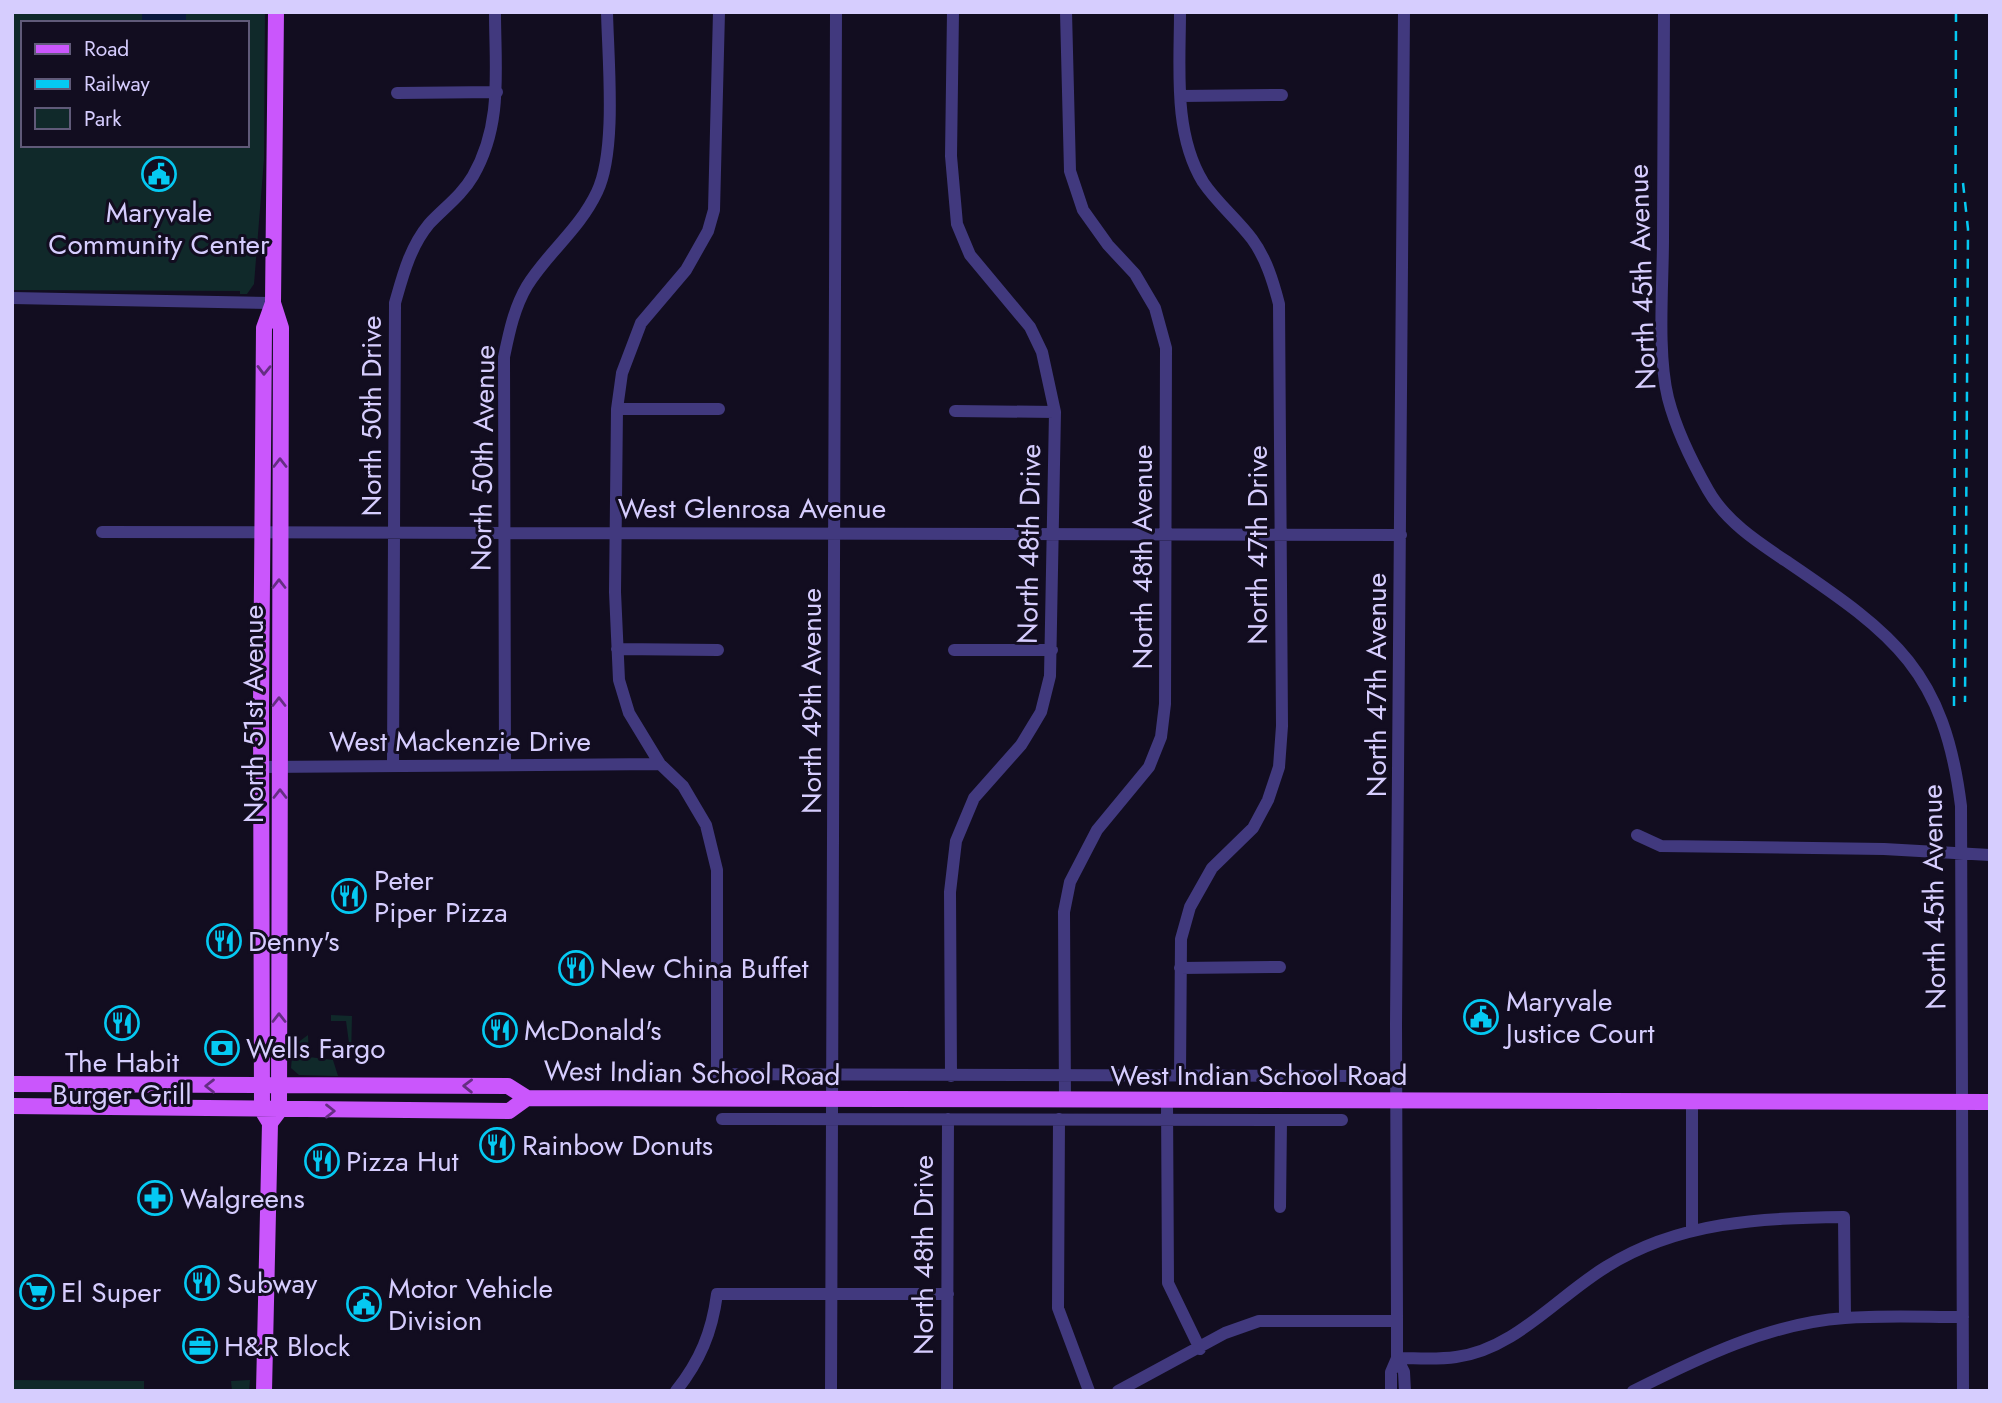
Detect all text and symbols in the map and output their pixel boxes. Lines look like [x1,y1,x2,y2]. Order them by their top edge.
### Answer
legend [21,21,248,147]
text: Road [84,34,129,64]
text: Railway [84,69,150,99]
text: Park [84,104,122,134]
public building icon: Maryvale Community Center [140,155,178,193]
street label: North 45th Avenue [1618,164,1666,390]
place label: Maryvale Community Center [48,192,270,265]
street label: North 50th Drive [351,315,392,517]
street label: North 50th Avenue [461,345,505,571]
one-way arrow [256,366,272,376]
street label: North 48th Drive [1007,444,1051,644]
street label: North 48th Avenue [1122,444,1163,670]
street label: North 47th Drive [1237,445,1278,645]
one-way arrow [272,457,288,468]
street label: West Glenrosa Avenue [618,488,886,529]
street label: North 47th Avenue [1356,573,1397,797]
one-way arrow [271,578,287,589]
street label: North 49th Avenue [791,588,832,814]
street label: North 51st Avenue [233,605,274,823]
one-way arrow [271,696,287,706]
street label: West Mackenzie Drive [329,721,591,762]
street label: North 45th Avenue [1912,784,1956,1010]
one-way arrow [272,788,288,798]
place label: Peter Piper Pizza [374,860,508,933]
restaurant icon: Peter Piper Pizza [330,877,368,915]
place label: Denny's [248,921,340,962]
restaurant icon: Denny's [205,922,243,960]
place label: New China Buffet [600,948,809,989]
restaurant icon: New China Buffet [557,949,595,987]
place label: Maryvale Justice Court [1502,981,1655,1054]
public building icon: Maryvale Justice Court [1462,998,1500,1036]
restaurant icon: The Habit Burger Grill [103,1004,141,1042]
place label: McDonald's [524,1010,661,1051]
restaurant icon: McDonald's [481,1011,519,1049]
one-way arrow [271,1012,287,1022]
place label: Wells Fargo [246,1028,386,1069]
bank icon: Wells Fargo [203,1029,241,1067]
place label: The Habit Burger Grill [52,1042,192,1115]
street label: West Indian School Road [543,1050,841,1096]
street label: West Indian School Road [1111,1055,1407,1096]
one-way arrow [205,1078,215,1094]
one-way arrow [462,1078,473,1094]
one-way arrow [326,1103,336,1119]
place label: Rainbow Donuts [522,1125,713,1166]
restaurant icon: Rainbow Donuts [478,1126,516,1164]
place label: Pizza Hut [346,1141,459,1182]
restaurant icon: Pizza Hut [303,1142,341,1180]
street label: North 48th Drive [903,1155,944,1355]
place label: Walgreens [180,1178,305,1219]
pharmacy icon: Walgreens [136,1179,174,1217]
place label: Subway [227,1263,318,1304]
restaurant icon: Subway [183,1264,221,1302]
place label: Motor Vehicle Division [388,1268,553,1341]
place label: El Super [61,1272,162,1313]
supermarket icon: El Super [18,1273,56,1311]
public building icon: Motor Vehicle Division [345,1285,383,1323]
place label: H&R Block [224,1326,351,1367]
office icon: H&R Block [181,1327,219,1365]

